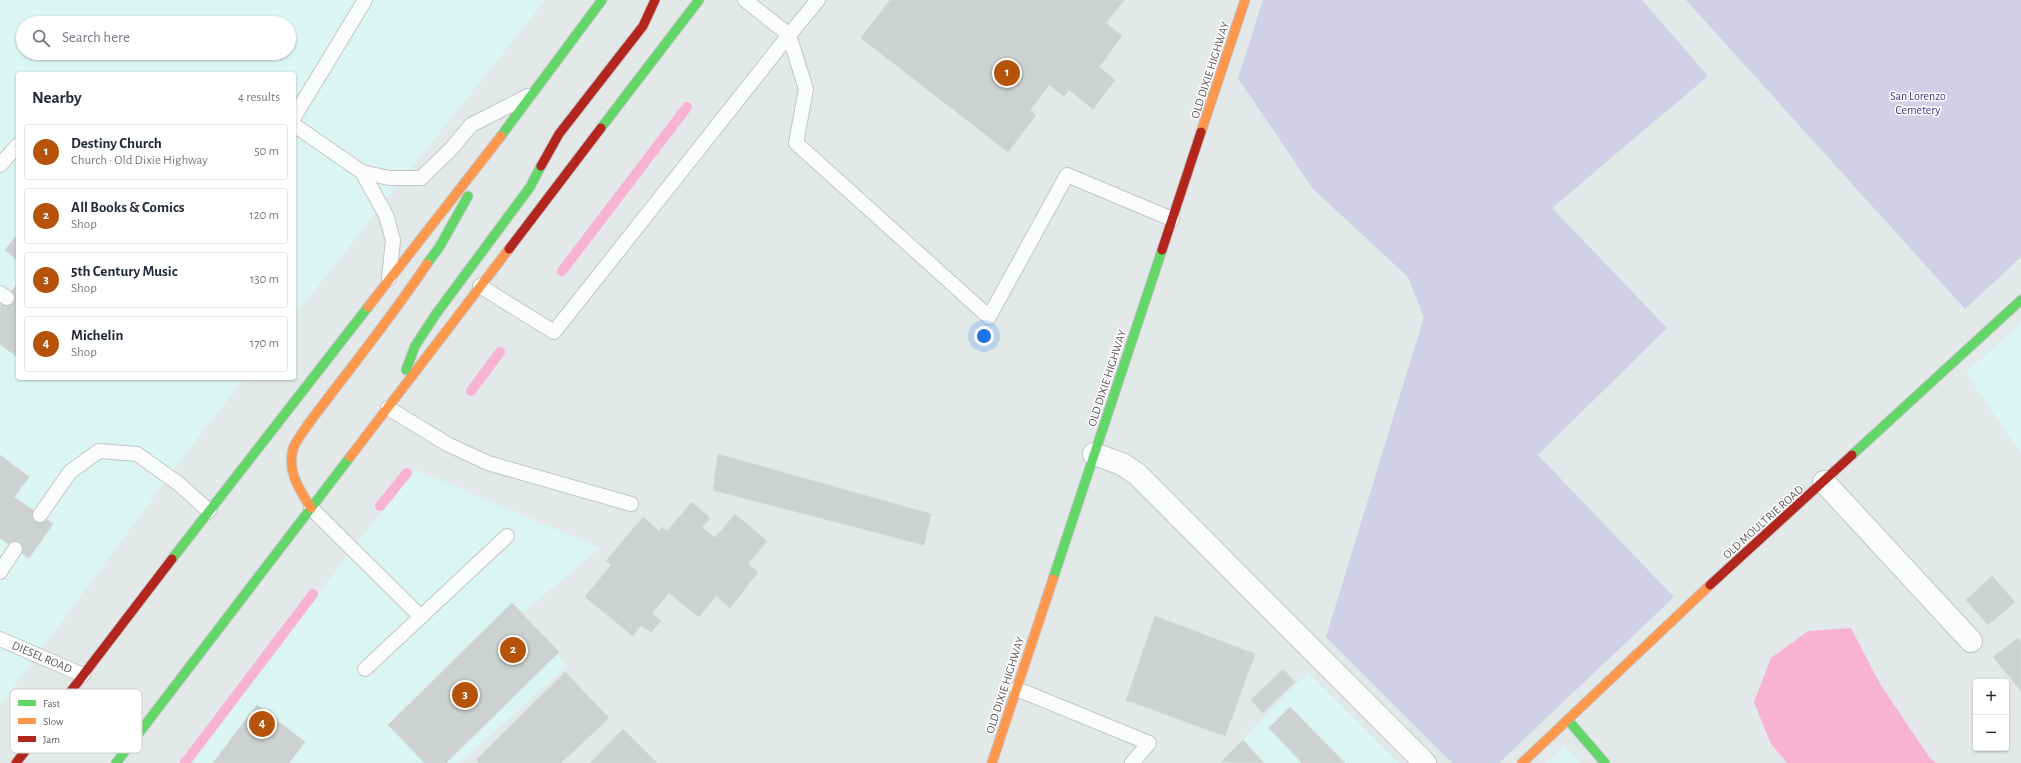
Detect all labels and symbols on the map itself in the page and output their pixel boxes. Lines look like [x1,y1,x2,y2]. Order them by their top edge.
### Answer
street label: OLD DIXIE HIGHWAY [1189,19,1232,120]
pin: 1 [994,58,1020,88]
park label: San Lorenzo Cemetery [1890,90,1946,117]
your location [974,326,994,346]
street label: OLD DIXIE HIGHWAY [1086,327,1129,428]
street label: OLD MOULTRIE ROAD [1721,483,1806,561]
street label: OLD DIXIE HIGHWAY [984,634,1027,735]
pin: 2 [500,635,526,665]
street label: DIESEL ROAD [10,639,74,675]
pin: 3 [452,680,478,710]
legend [10,689,142,753]
text: Fast [43,698,61,709]
pin: 4 [249,709,275,739]
text: Slow [43,716,64,727]
text: Jam [43,734,60,745]

